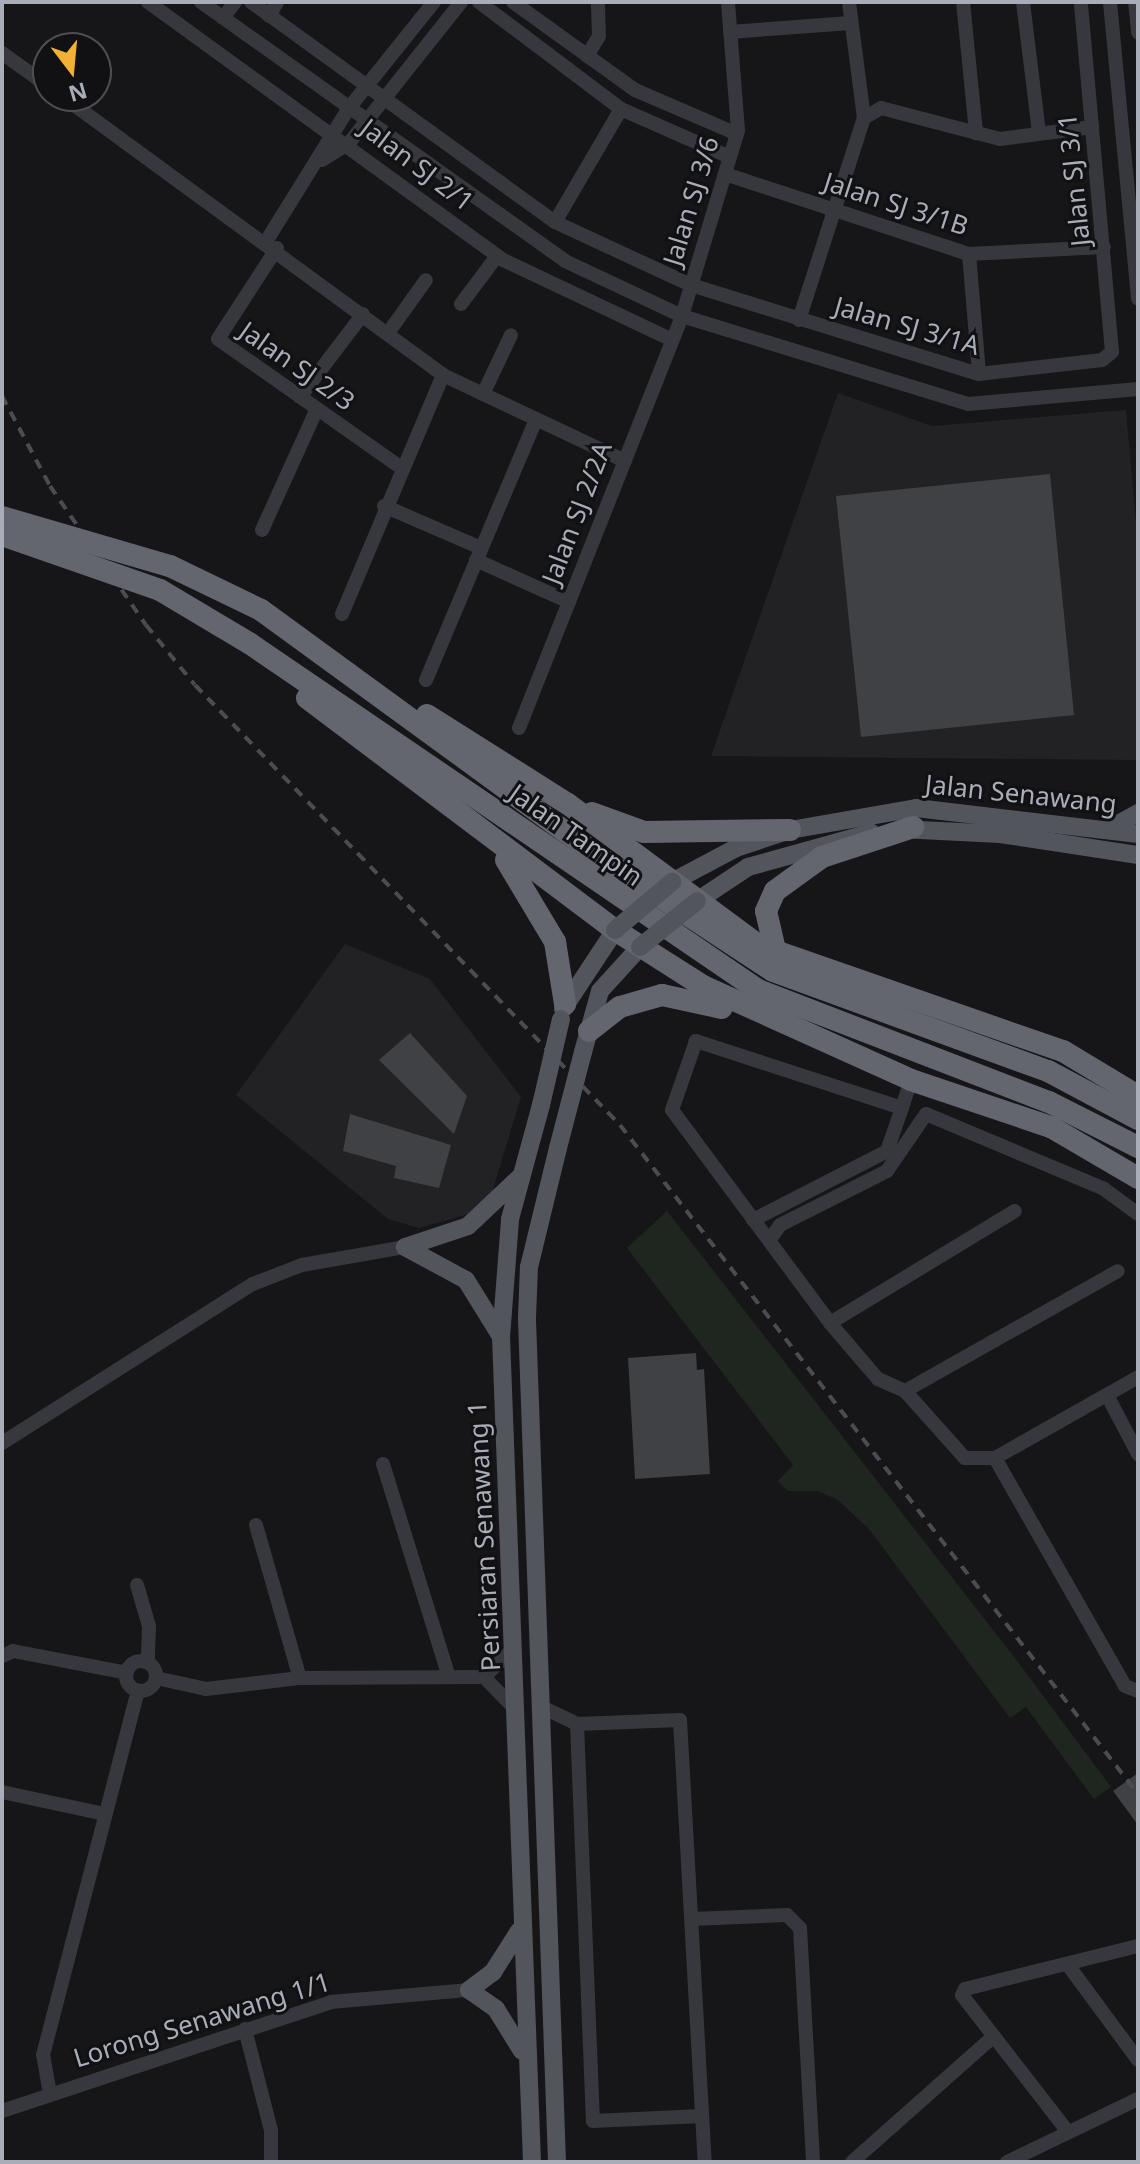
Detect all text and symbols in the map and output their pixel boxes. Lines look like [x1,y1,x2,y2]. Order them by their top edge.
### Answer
north arrow [32,32,112,112]
text: N [65,76,91,110]
street label: Jalan SJ 2/1 [354,112,480,218]
street label: Jalan SJ 3/1 [1052,112,1096,248]
street label: Jalan SJ 3/6 [657,133,725,269]
street label: Jalan SJ 3/1B [820,166,972,242]
street label: Jalan SJ 3/1A [831,290,983,362]
street label: Jalan SJ 2/3 [233,315,361,417]
street label: Jalan SJ 2/2A [536,437,618,589]
street label: Jalan Senawang [924,768,1118,820]
street label: Jalan Tampin [503,778,649,892]
street label: Persiaran Senawang 1 [461,1400,507,1672]
street label: Lorong Senawang 1/1 [70,1966,334,2074]

